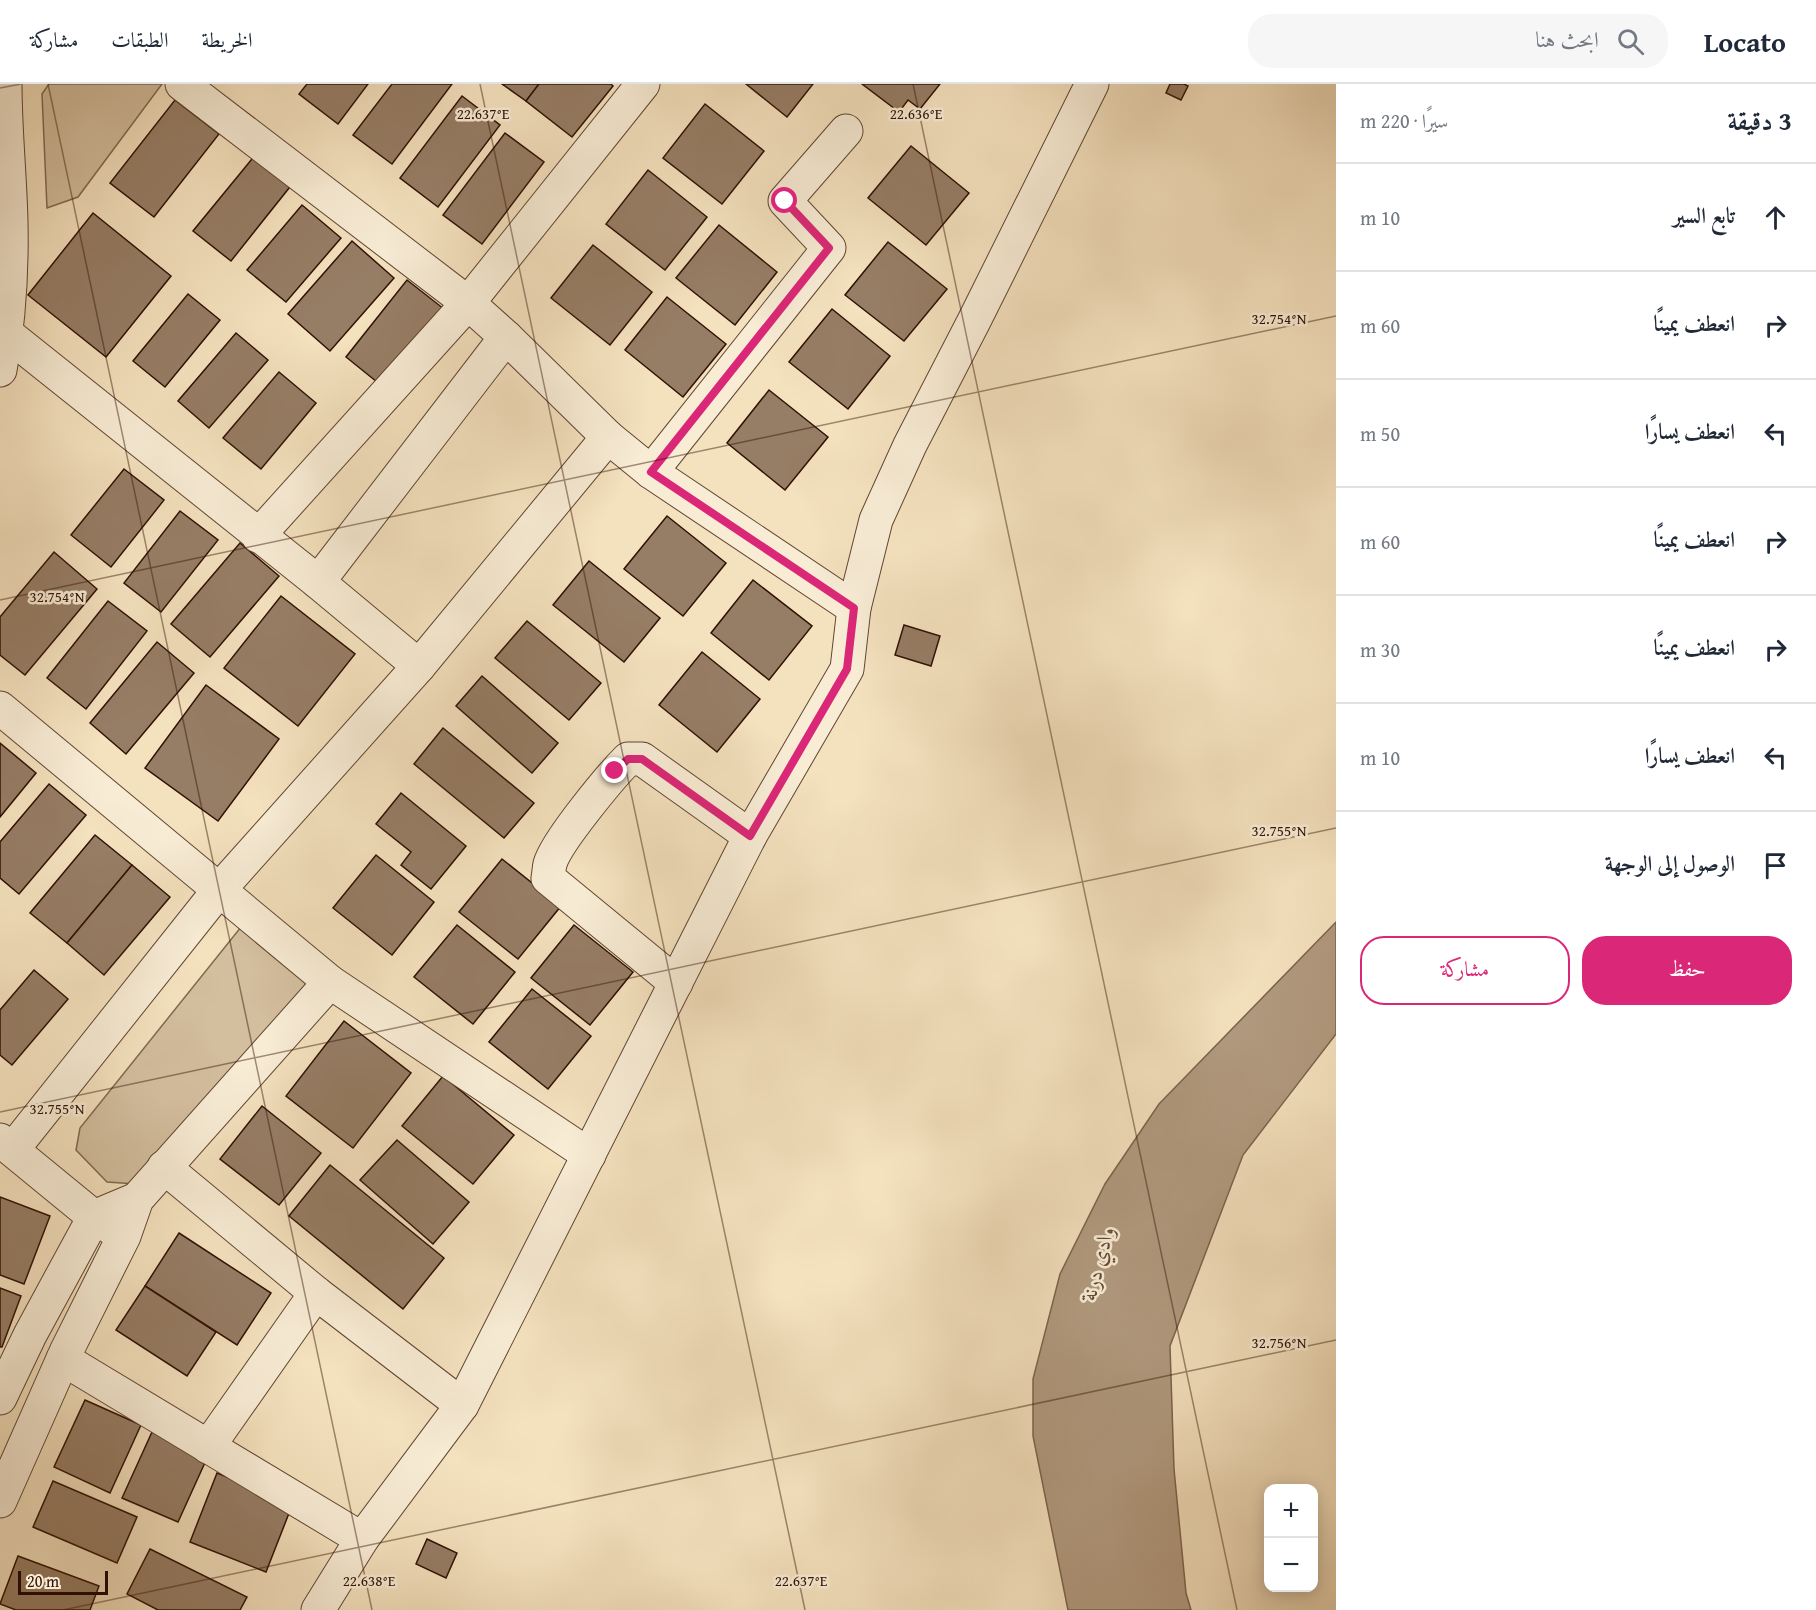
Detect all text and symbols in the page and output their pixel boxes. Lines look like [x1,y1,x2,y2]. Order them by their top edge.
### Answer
search box [1248,14,1668,68]
text: Locato [1704,21,1786,62]
text: ابحث هنا [1535,23,1599,55]
text: مشاركة [30,24,78,55]
text: الطبقات [111,24,168,55]
text: الخريطة [201,24,253,55]
icon: search [1614,25,1647,58]
text: 3 دقيقة [1727,101,1792,140]
text: 22.637°E [457,103,510,124]
text: 22.636°E [890,103,943,124]
text: سيرًا · 220 m [1360,106,1448,135]
route start [771,187,797,213]
text: تابع السير [1673,199,1735,231]
icon: ahead [1759,201,1792,234]
text: 10 m [1360,203,1400,232]
text: انعطف يمينًا [1654,307,1735,339]
text: 32.754°N [1252,308,1307,329]
icon: right [1759,309,1792,342]
text: 60 m [1360,311,1400,340]
text: انعطف يسارًا [1645,415,1735,447]
icon: left [1759,417,1792,450]
text: 50 m [1360,419,1400,448]
text: انعطف يمينًا [1654,523,1735,555]
icon: right [1759,525,1792,558]
text: 60 m [1360,527,1400,556]
text: 32.754°N [30,586,85,607]
text: انعطف يمينًا [1654,631,1735,663]
icon: right [1759,633,1792,666]
text: 30 m [1360,635,1400,664]
text: انعطف يسارًا [1645,739,1735,771]
icon: left [1759,741,1792,774]
text: 10 m [1360,743,1400,772]
route end [601,757,627,783]
text: 32.755°N [1252,820,1307,841]
text: الوصول إلى الوجهة [1605,847,1735,879]
icon: arrive [1759,849,1792,882]
button: مشاركة [1360,936,1570,1005]
button: حفظ [1582,936,1792,1005]
text: 32.755°N [30,1098,85,1119]
water label: وادي درنة [1071,1222,1124,1306]
text: 32.756°N [1252,1332,1307,1353]
map controls [1264,1484,1318,1592]
button: + [1264,1484,1318,1538]
button: − [1264,1538,1318,1592]
scale bar [18,1568,108,1596]
text: 20 m [27,1569,59,1593]
text: 22.638°E [343,1570,396,1591]
text: 22.637°E [775,1570,828,1591]

